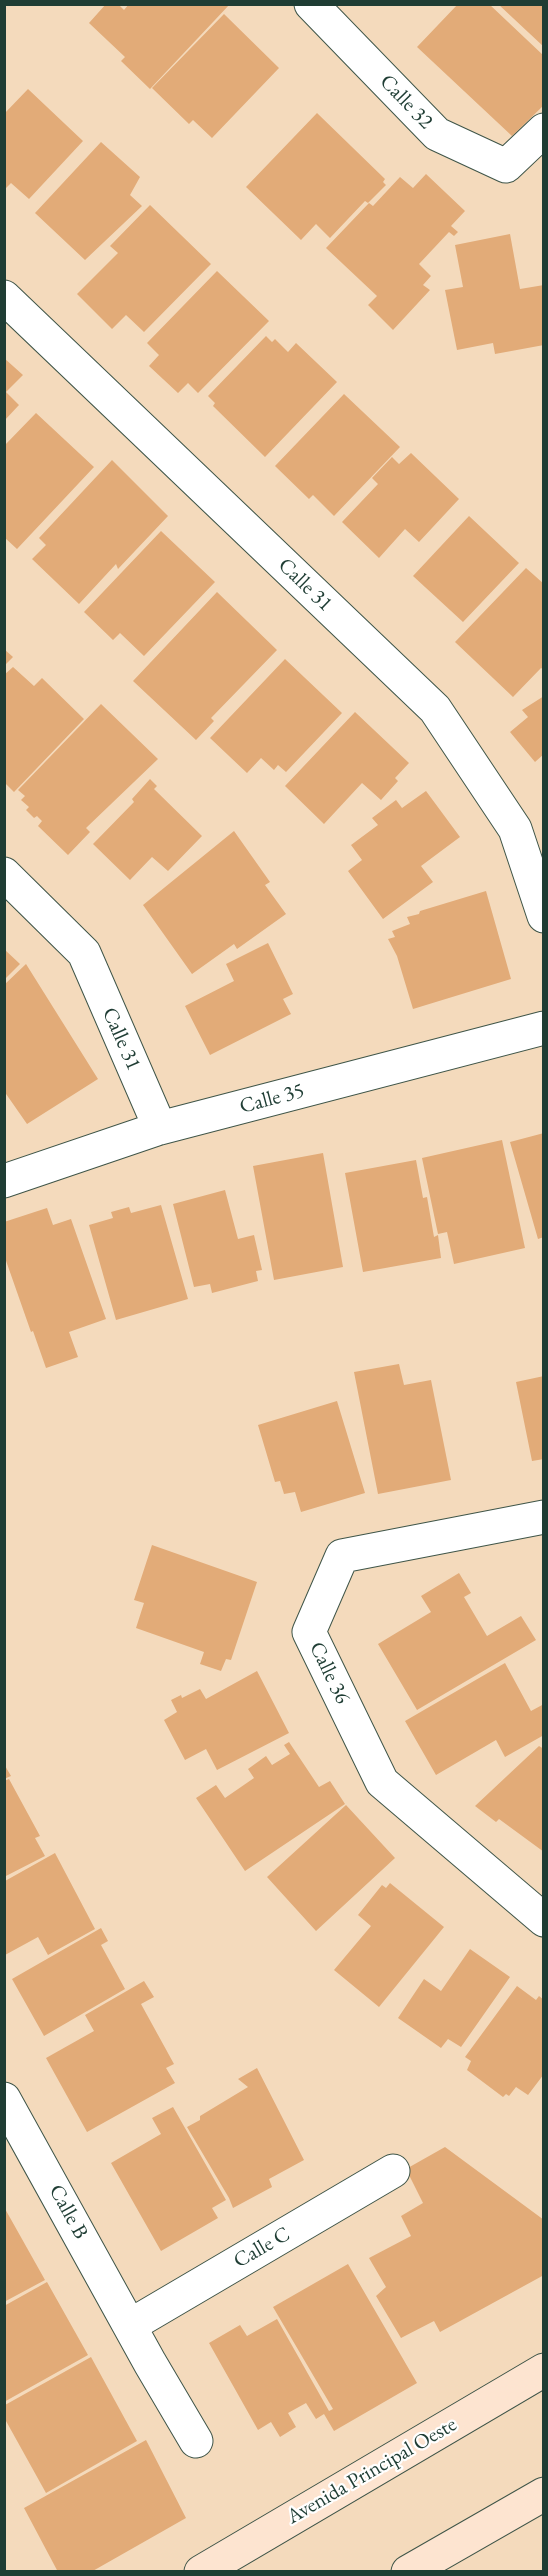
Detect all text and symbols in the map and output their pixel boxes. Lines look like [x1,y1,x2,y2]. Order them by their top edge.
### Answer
street label: Calle 32 [374,70,438,134]
street label: Calle 31 [273,553,337,617]
street label: Calle 31 [96,1004,146,1074]
street label: Calle 35 [237,1078,307,1120]
street label: Calle 36 [303,1638,355,1708]
street label: Calle B [43,2180,93,2244]
street label: Calle C [229,2222,295,2274]
street label: Avenida Principal Oeste [283,2412,461,2530]

